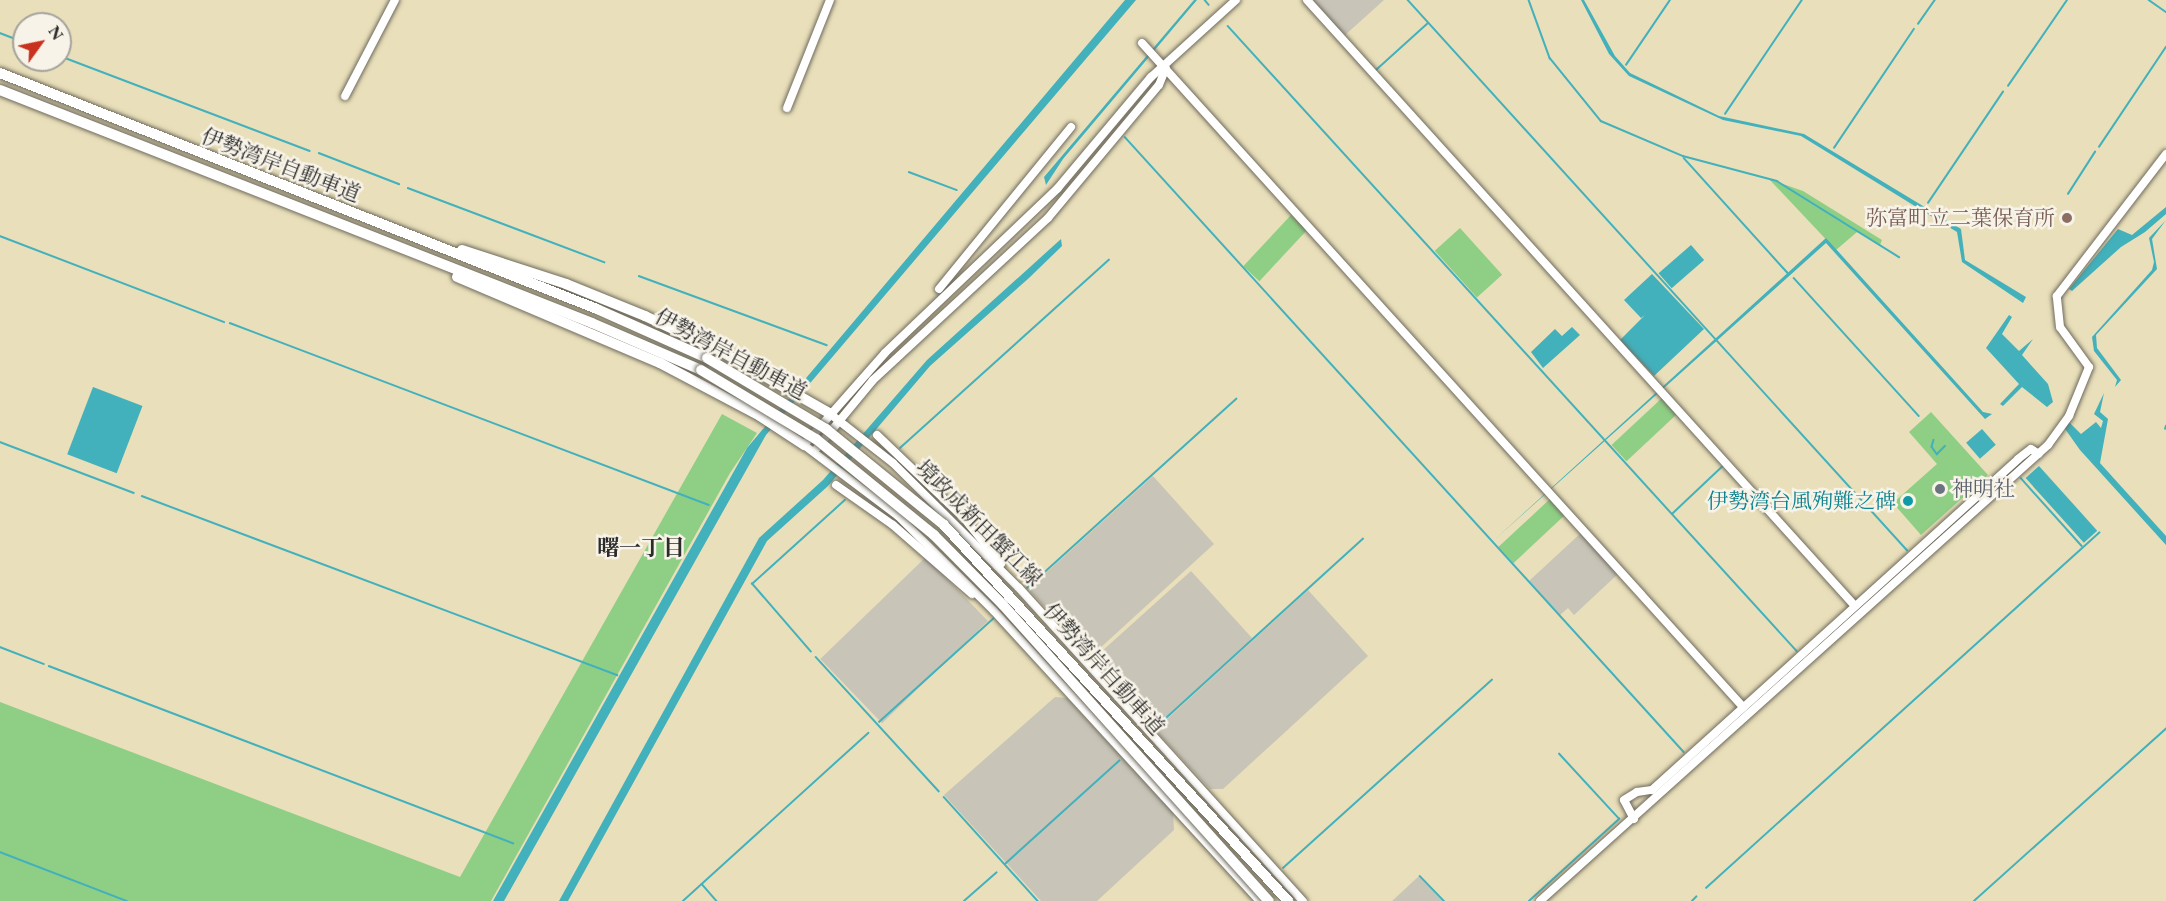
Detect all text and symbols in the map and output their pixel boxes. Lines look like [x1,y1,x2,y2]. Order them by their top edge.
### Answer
north arrow [12,12,72,72]
text: N [44,22,68,44]
street label: 伊勢湾岸自動車道 [198,123,364,207]
place label: 弥富町立二葉保育所 [1866,205,2055,231]
marker: 弥富町立二葉保育所 [2060,211,2074,225]
street label: 伊勢湾岸自動車道 [651,303,811,405]
street label: 境政成新田蟹江線 [911,455,1047,591]
place label: 神明社 [1952,476,2015,502]
marker: 神明社 [1933,482,1947,496]
place label: 伊勢湾台風殉難之碑 [1707,488,1896,514]
marker: 伊勢湾台風殉難之碑 [1901,494,1915,508]
district label: 曙一丁目 [597,535,685,561]
street label: 伊勢湾岸自動車道 [1038,598,1170,740]

